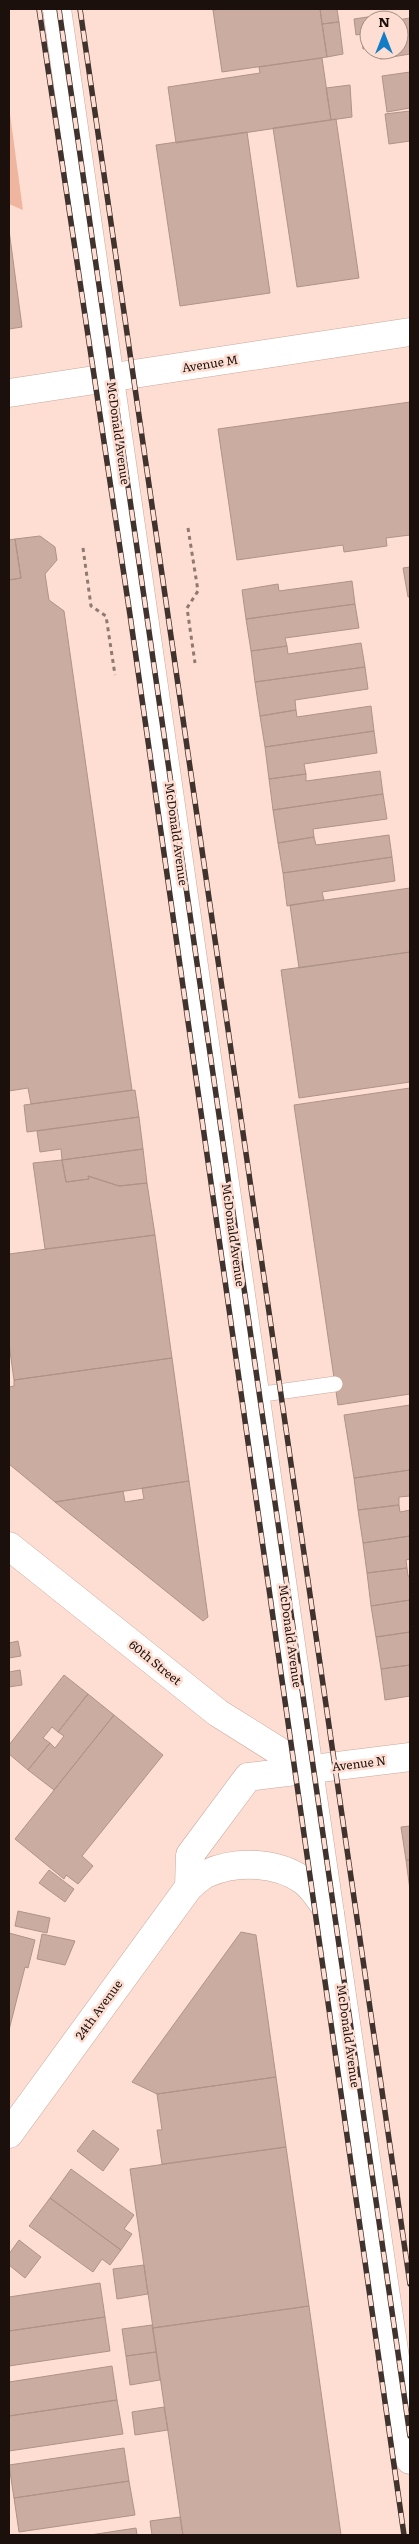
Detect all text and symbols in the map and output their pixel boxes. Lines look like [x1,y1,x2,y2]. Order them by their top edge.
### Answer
north arrow [359,10,409,60]
text: N [378,11,390,31]
street label: Avenue M [180,350,239,376]
street label: McDonald Avenue [103,380,135,486]
street label: McDonald Avenue [161,781,193,887]
street label: McDonald Avenue [218,1182,250,1288]
street label: McDonald Avenue [275,1583,307,1689]
street label: 60th Street [126,1635,186,1689]
street label: Avenue N [331,1751,387,1775]
street label: 24th Avenue [70,1976,126,2043]
street label: McDonald Avenue [333,1983,365,2089]

